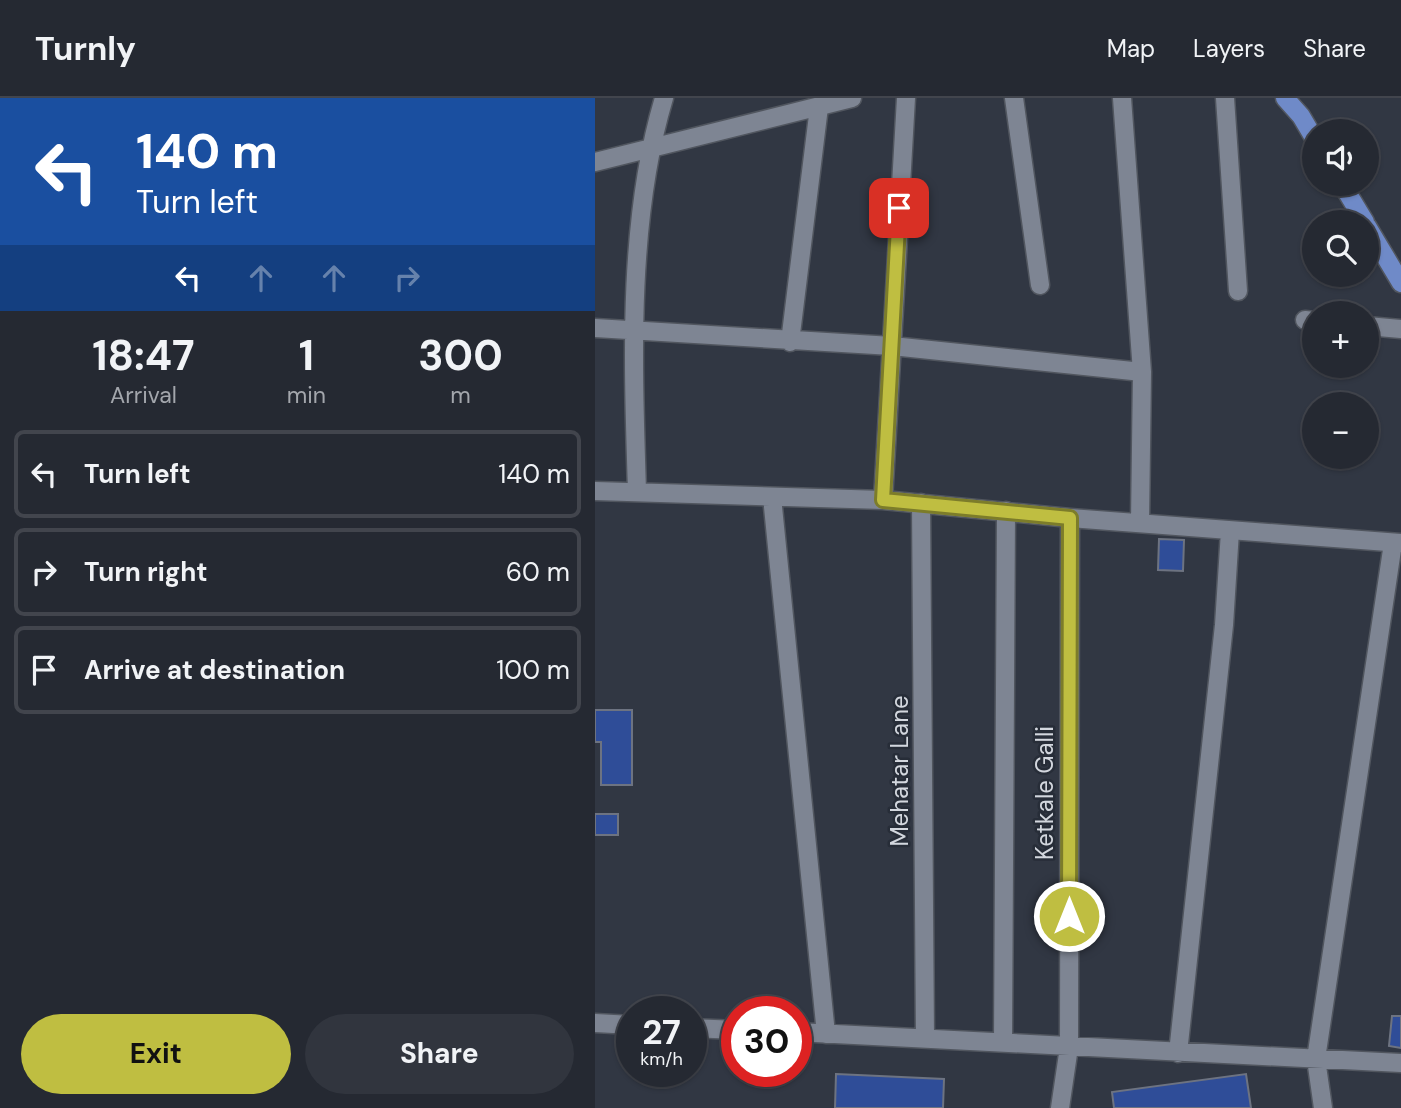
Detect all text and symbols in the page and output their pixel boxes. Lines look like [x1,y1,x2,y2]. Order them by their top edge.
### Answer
text: Turnly [35,27,136,70]
text: Map [1107,33,1155,64]
text: Layers [1193,33,1265,64]
text: Share [1303,33,1366,64]
text: 140 m [136,119,278,183]
map controls [1302,119,1379,469]
button: sound [1302,119,1379,196]
icon: left [21,126,112,217]
pin [869,178,929,238]
text: Turn left [136,181,258,223]
icon: arrive [880,189,918,227]
button: search [1302,210,1379,287]
icon: left [169,259,207,297]
icon: ahead [242,259,280,297]
icon: ahead [315,259,353,297]
icon: right [388,259,426,297]
button: + [1302,301,1379,378]
text: 18:47 [92,328,195,383]
text: 1 [299,328,314,383]
text: 300 [418,328,503,383]
text: Arrival [110,380,177,410]
text: min [287,380,326,410]
text: m [450,380,471,410]
button: − [1302,392,1379,469]
icon: left [25,455,63,493]
text: Turn left [84,457,191,491]
text: 140 m [498,457,570,491]
icon: right [25,553,63,591]
text: Turn right [84,555,208,589]
text: 60 m [506,555,570,589]
icon: arrive [25,651,63,689]
text: Arrive at destination [84,653,345,687]
text: 100 m [496,653,570,687]
street label: Mehatar Lane [884,695,915,847]
street label: Ketkale Galli [1029,726,1060,860]
position arrow [1032,879,1106,953]
speed limit sign: 30 [721,996,812,1087]
text: 27 [642,1009,681,1055]
button: Exit [21,1014,291,1094]
button: Share [305,1014,574,1094]
text: km/h [640,1047,683,1071]

